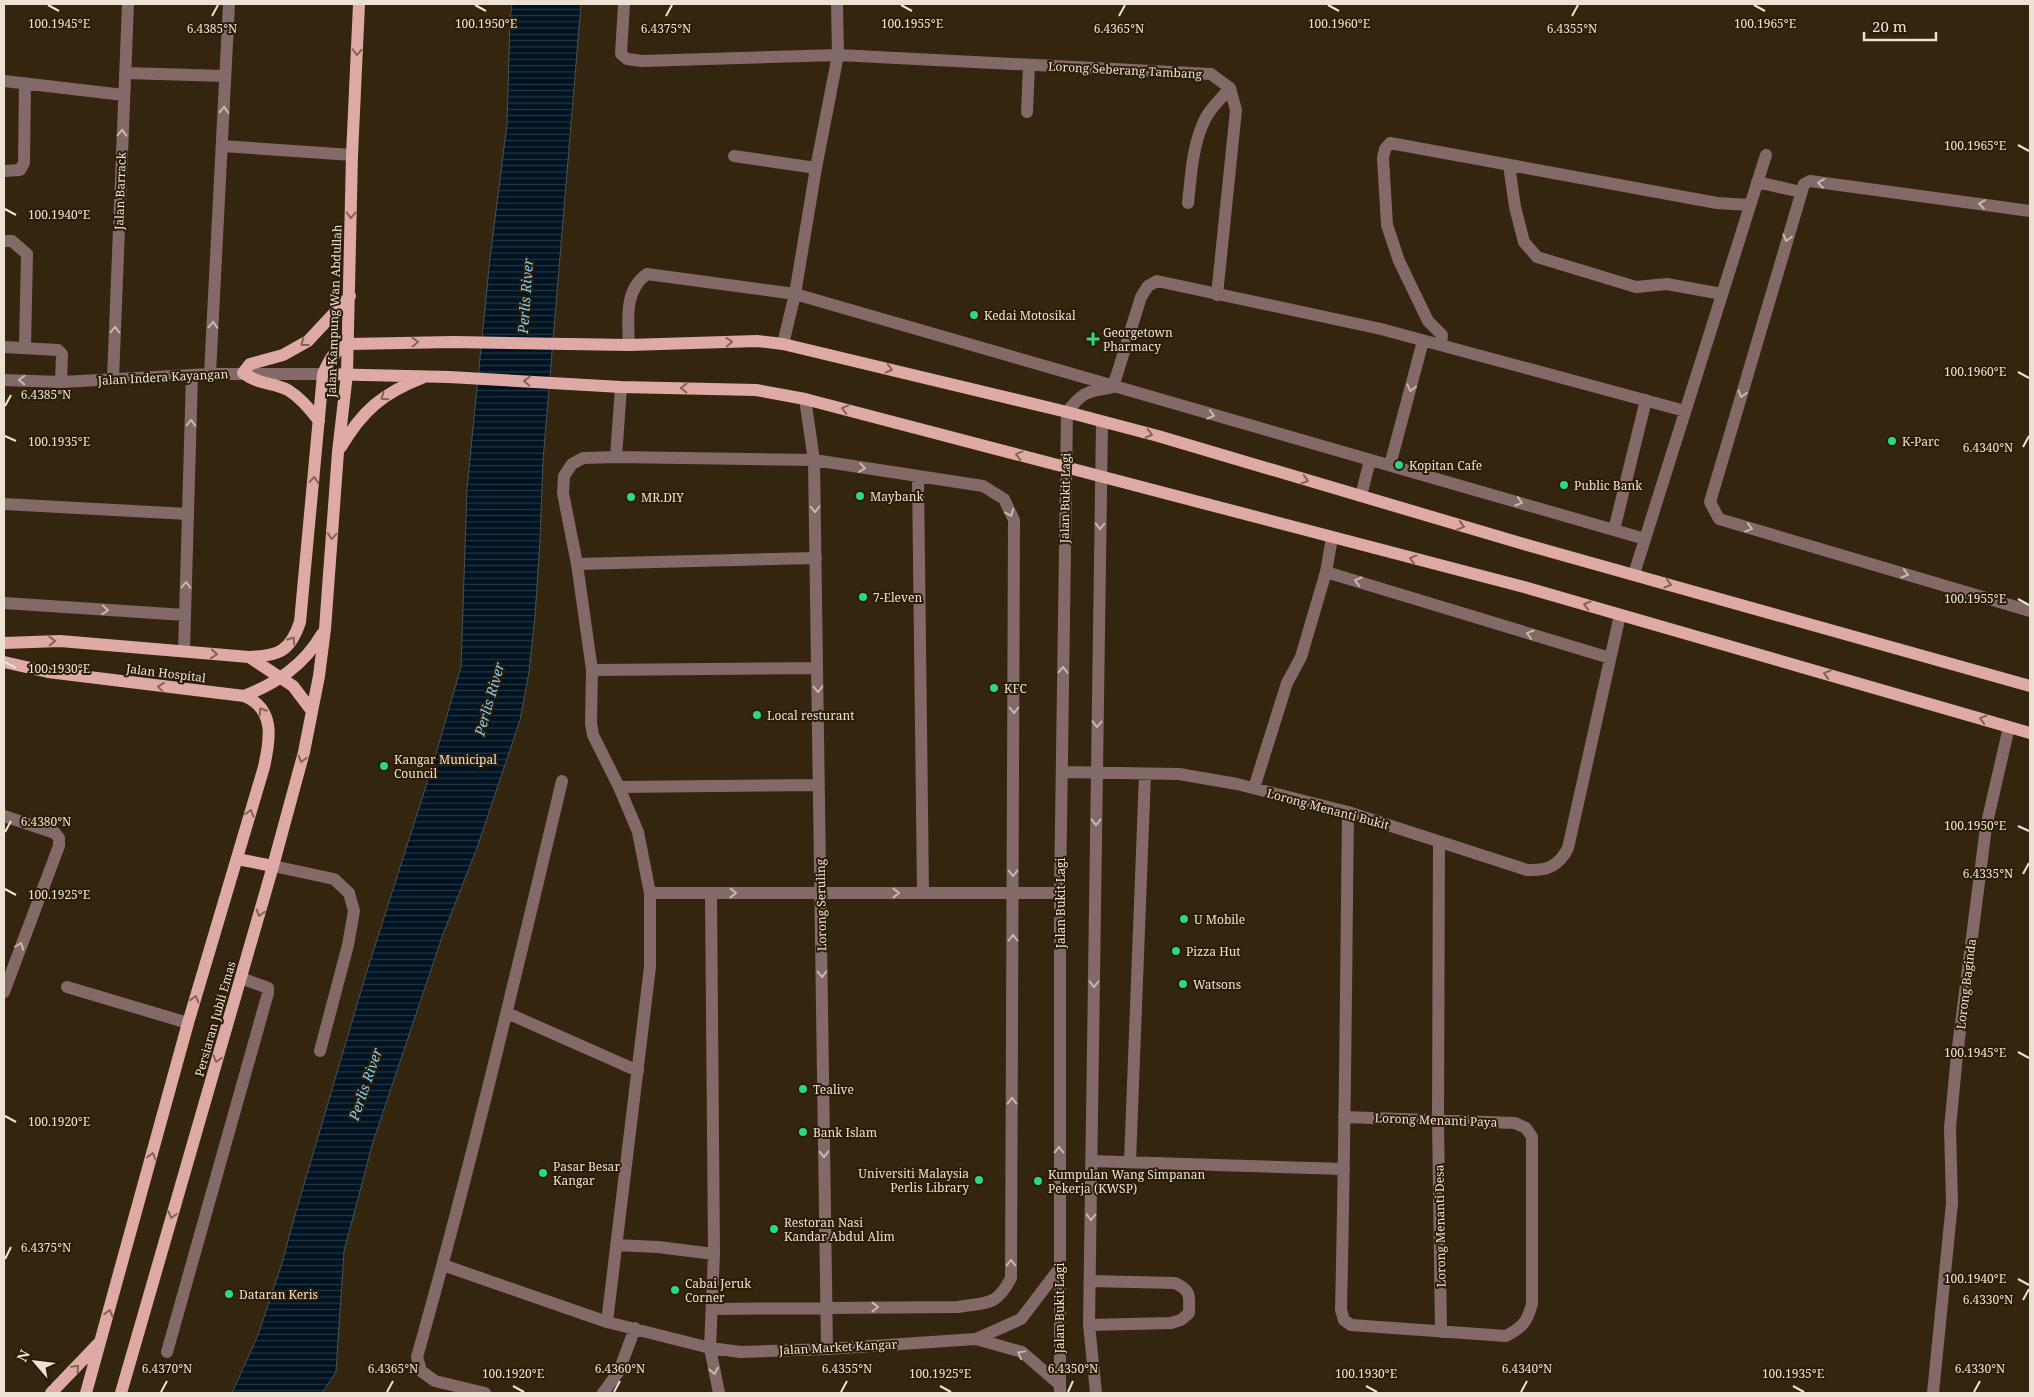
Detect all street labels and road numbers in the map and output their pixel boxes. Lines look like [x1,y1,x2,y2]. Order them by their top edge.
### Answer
street label: Lorong Seberang Tambang [1048,57,1203,83]
street label: Jalan Barrack [110,151,130,231]
street label: Jalan Kampung Wan Abdullah [322,224,346,399]
street label: Jalan Indera Kayangan [96,365,229,389]
street label: Jalan Bukit Lagi [1056,452,1074,544]
street label: Jalan Hospital [124,660,207,686]
street label: Lorong Menanti Bukit [1265,784,1391,834]
street label: Lorong Seruling [812,858,830,951]
street label: Jalan Bukit Lagi [1052,858,1069,949]
street label: Lorong Baginda [1952,938,1980,1030]
street label: Persiaran Jubli Emas [190,959,240,1079]
street label: Lorong Menanti Paya [1374,1109,1498,1131]
street label: Lorong Menanti Desa [1430,1164,1450,1287]
street label: Jalan Bukit Lagi [1051,1263,1068,1354]
street label: Jalan Market Kangar [777,1335,898,1359]

